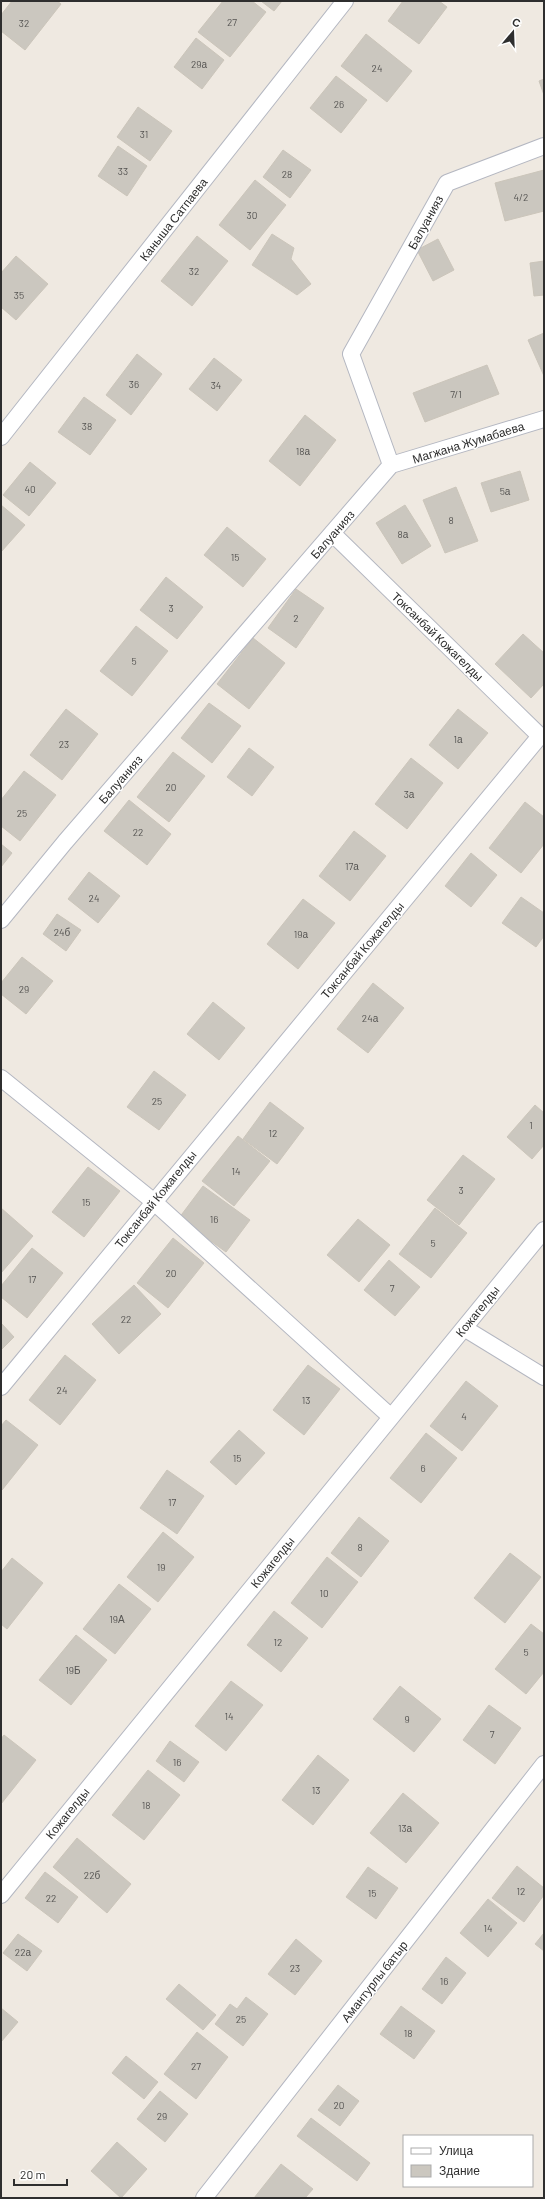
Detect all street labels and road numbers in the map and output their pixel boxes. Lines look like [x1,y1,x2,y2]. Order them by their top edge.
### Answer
street label: Каныша Сатпаева [136,175,210,263]
street label: Балуанияз [404,192,447,252]
street label: Магжана Жумабаева [410,418,526,467]
street label: Балуанияз [307,507,358,562]
street label: Токсанбай Кожагелды [389,589,487,684]
street label: Балуанияз [95,752,146,807]
street label: Токсанбай Кожагелды [318,899,407,1002]
street label: Токсанбай Кожагелды [111,1147,199,1251]
street label: Кожагелды [452,1283,502,1340]
street label: Кожагелды [247,1534,297,1591]
street label: Кожагелды [42,1785,92,1842]
street label: Амантурлы батыр [338,1937,411,2025]

